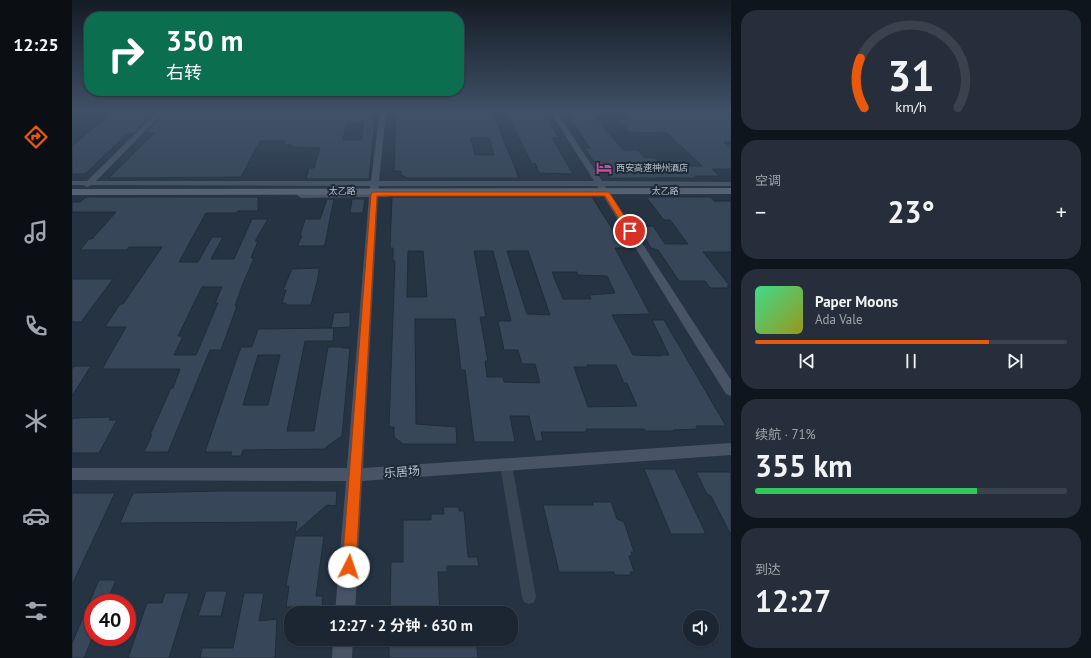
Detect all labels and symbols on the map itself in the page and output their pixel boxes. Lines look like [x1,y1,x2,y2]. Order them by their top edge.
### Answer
hotel icon: 西安高速神州酒店 [595,159,613,177]
place label: 西安高速神州酒店 [616,162,688,173]
street label: 太乙路 [328,185,356,196]
street label: 太乙路 [651,185,679,196]
pin [613,214,647,248]
street label: 乐居场 [383,463,420,480]
position arrow [328,546,370,588]
speed limit sign: 40 [84,594,136,646]

